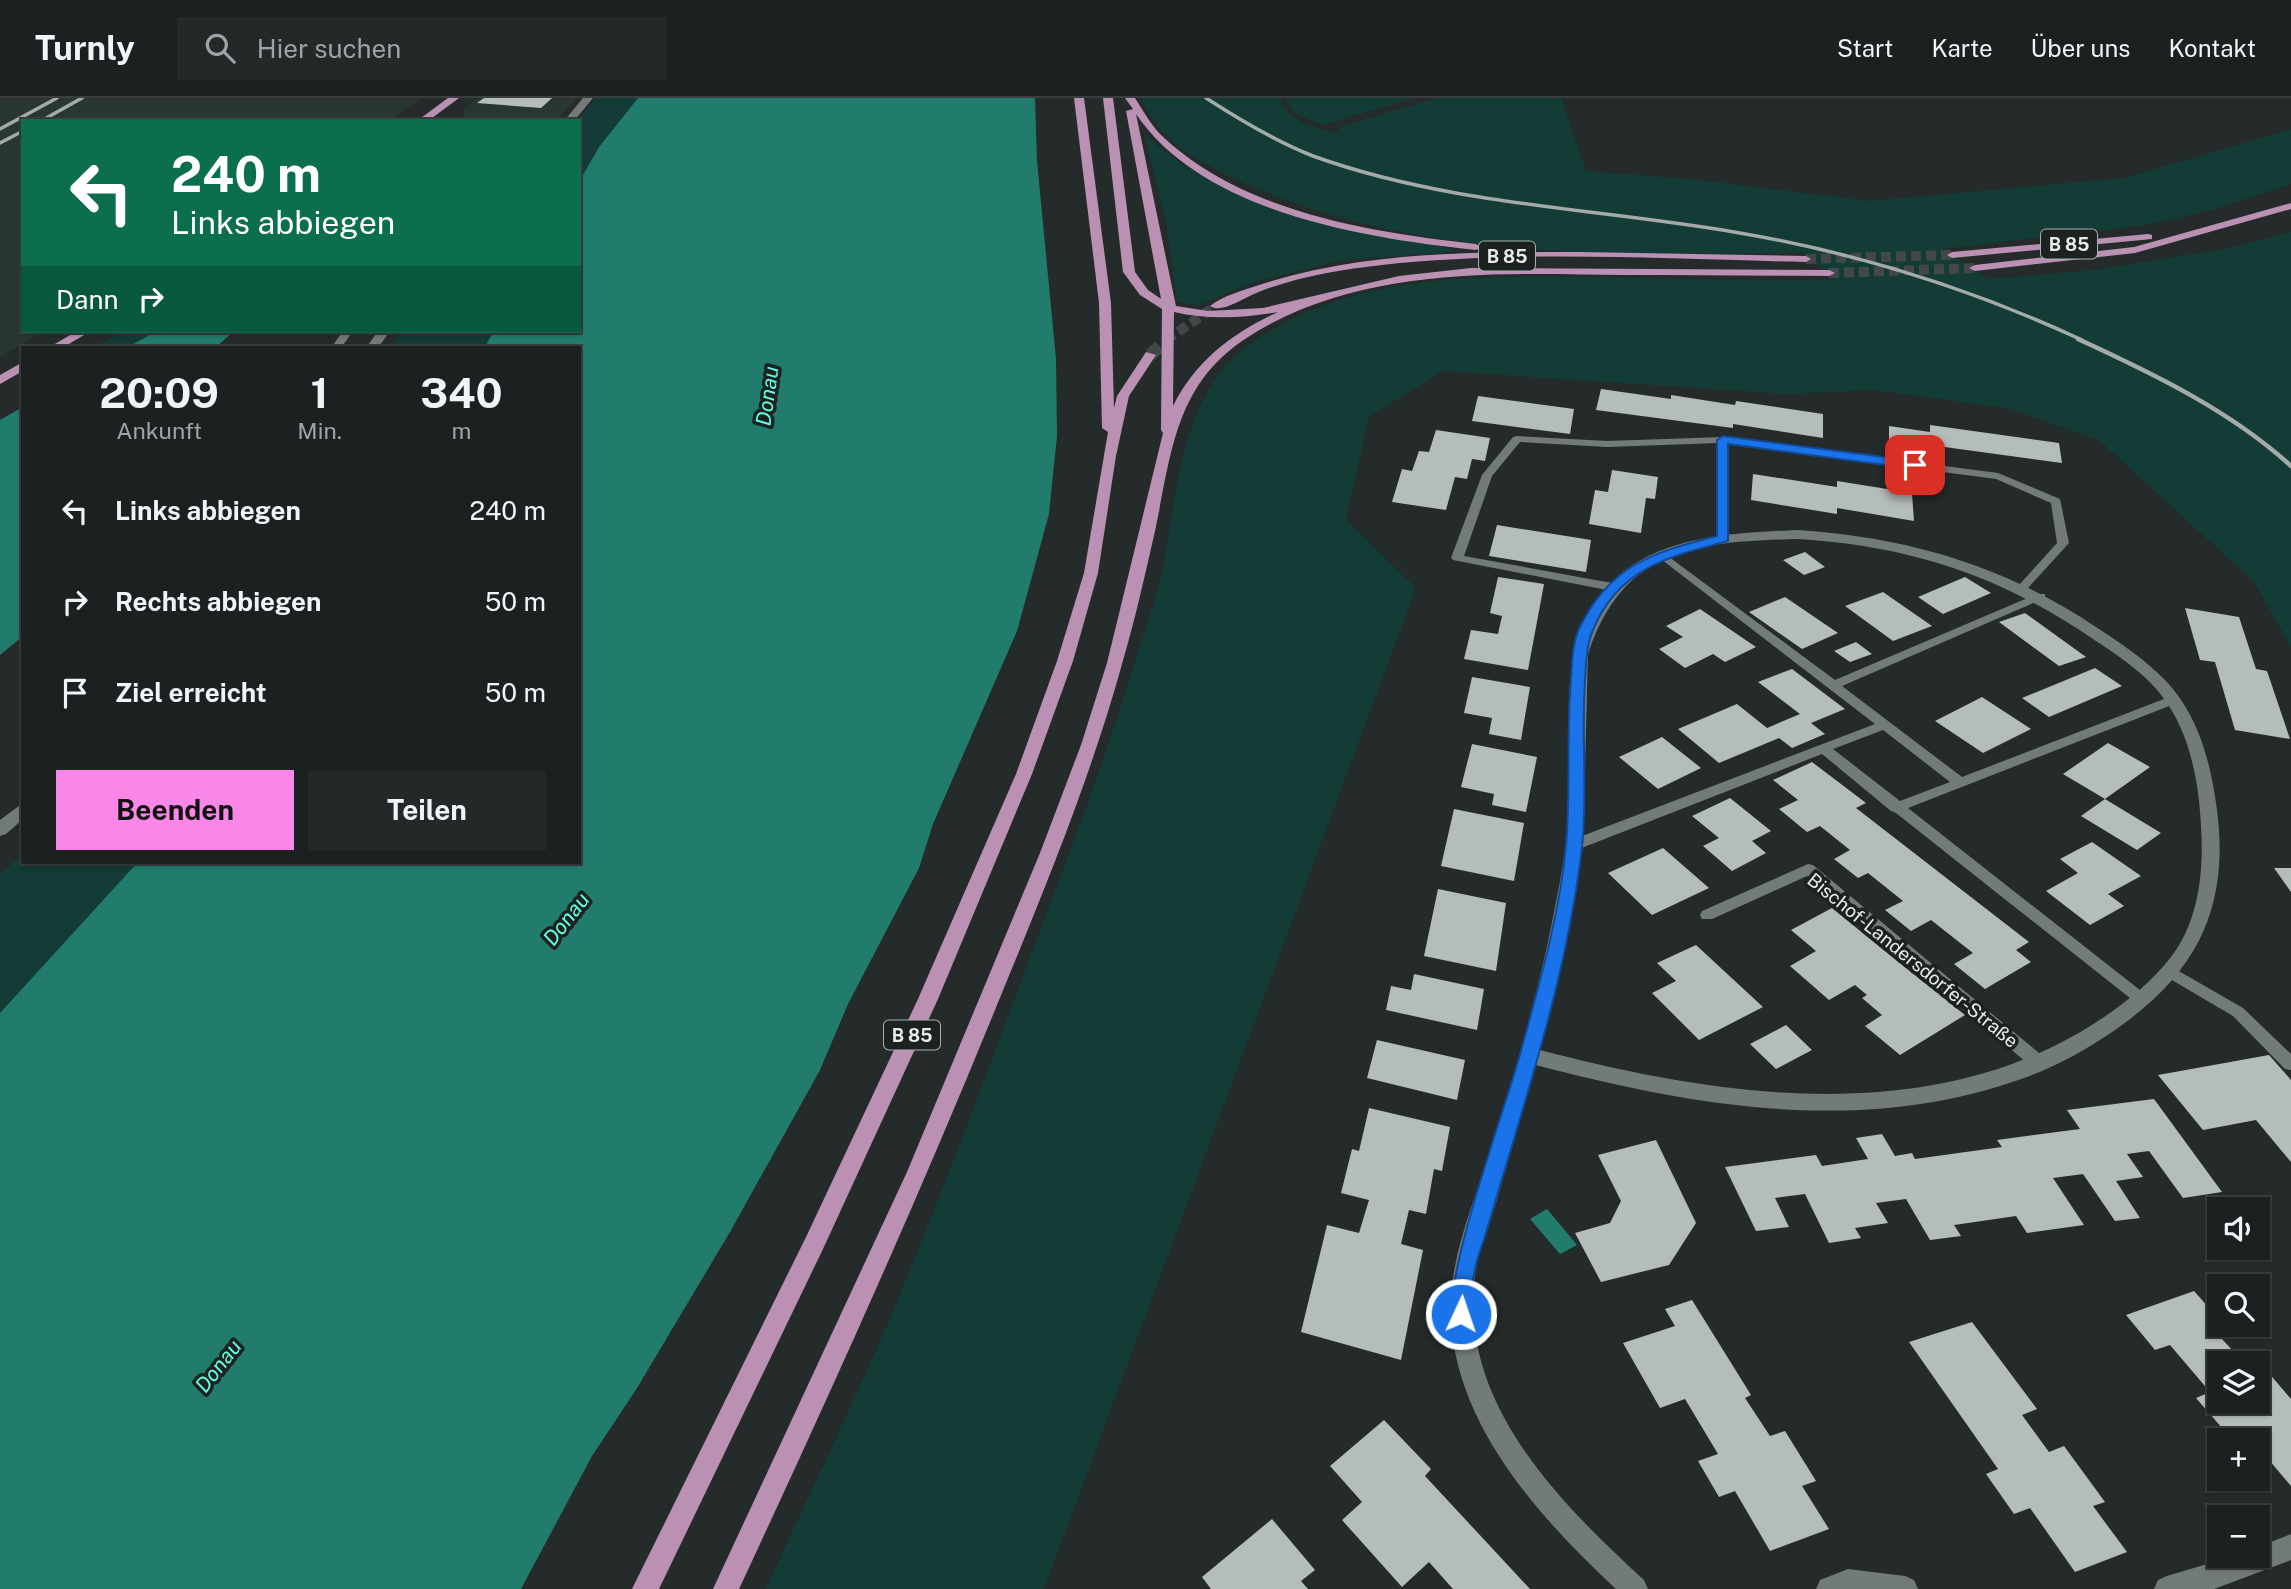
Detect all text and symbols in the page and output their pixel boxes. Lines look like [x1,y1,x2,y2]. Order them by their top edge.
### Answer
search box [177,17,667,80]
text: Turnly [35,29,135,67]
icon: search [201,29,239,67]
text: Hier suchen [257,33,401,64]
text: Start [1837,34,1893,62]
text: Karte [1931,34,1993,62]
text: Über uns [2031,34,2130,62]
text: Kontakt [2168,34,2256,62]
text: 240 m [171,145,321,203]
icon: left [56,147,147,238]
text: Links abbiegen [171,204,395,241]
road number: B 85 [2041,230,2097,258]
road number: B 85 [1479,242,1535,271]
icon: right [132,280,170,318]
text: Dann [56,284,118,315]
water label: Donau [750,364,784,428]
text: 20:09 [99,368,219,417]
text: 1 [311,368,329,417]
text: 340 [420,368,503,417]
text: Ankunft [116,417,202,444]
text: Min. [297,417,342,444]
text: m [451,417,471,444]
pin [1885,435,1945,495]
icon: arrive [1896,446,1934,484]
icon: left [56,492,94,530]
text: Links abbiegen [115,495,301,526]
text: 240 m [469,495,546,526]
icon: right [56,583,94,621]
text: Rechts abbiegen [115,586,321,617]
text: 50 m [485,586,546,617]
icon: arrive [56,674,94,712]
text: Ziel erreicht [115,677,267,708]
text: 50 m [485,677,546,708]
button: Beenden [56,770,294,850]
button: Teilen [308,770,546,850]
street label: Bischof-Landersdorfer-Straße [1803,868,2023,1052]
water label: Donau [538,888,594,950]
road number: B 85 [884,1020,940,1050]
map controls [2207,1197,2270,1568]
button: sound [2207,1197,2270,1260]
button: search [2207,1274,2270,1337]
position arrow [1424,1277,1498,1351]
water label: Donau [190,1335,246,1397]
button: layers [2207,1351,2270,1414]
button: + [2207,1428,2270,1491]
button: − [2207,1505,2270,1568]

